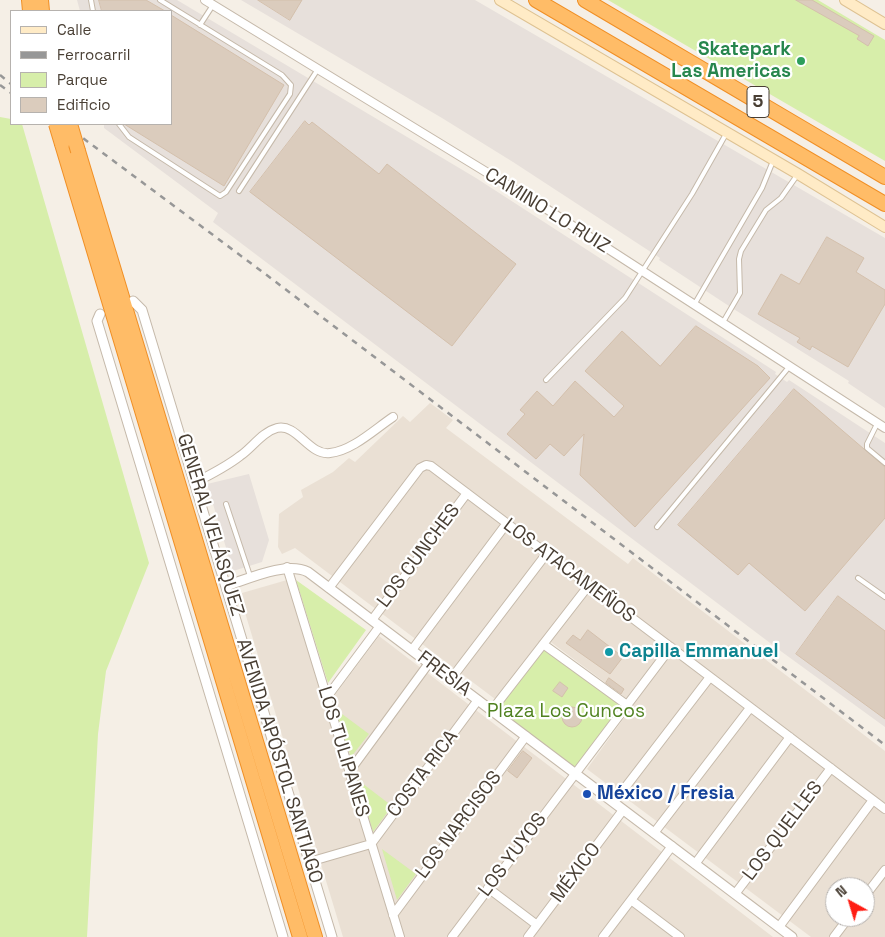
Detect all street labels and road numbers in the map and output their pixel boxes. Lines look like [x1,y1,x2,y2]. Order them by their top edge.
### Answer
road number: 5 [747,86,769,118]
street label: CAMINO LO RUIZ [480,163,614,259]
street label: GENERAL VELÁSQUEZ [171,431,249,619]
street label: LOS CUNCHES [373,500,465,612]
street label: LOS ATACAMEÑOS [498,514,640,628]
street label: AVENIDA APÓSTOL SANTIAGO [231,636,327,886]
street label: FRESIA [413,646,475,702]
street label: LOS TULIPANES [312,684,374,820]
street label: COSTA RICA [383,726,463,822]
street label: LOS NARCISOS [411,767,507,883]
street label: LOS QUELLES [738,777,828,885]
street label: LOS YUYOS [474,809,552,901]
street label: MÉXICO [546,839,606,907]

